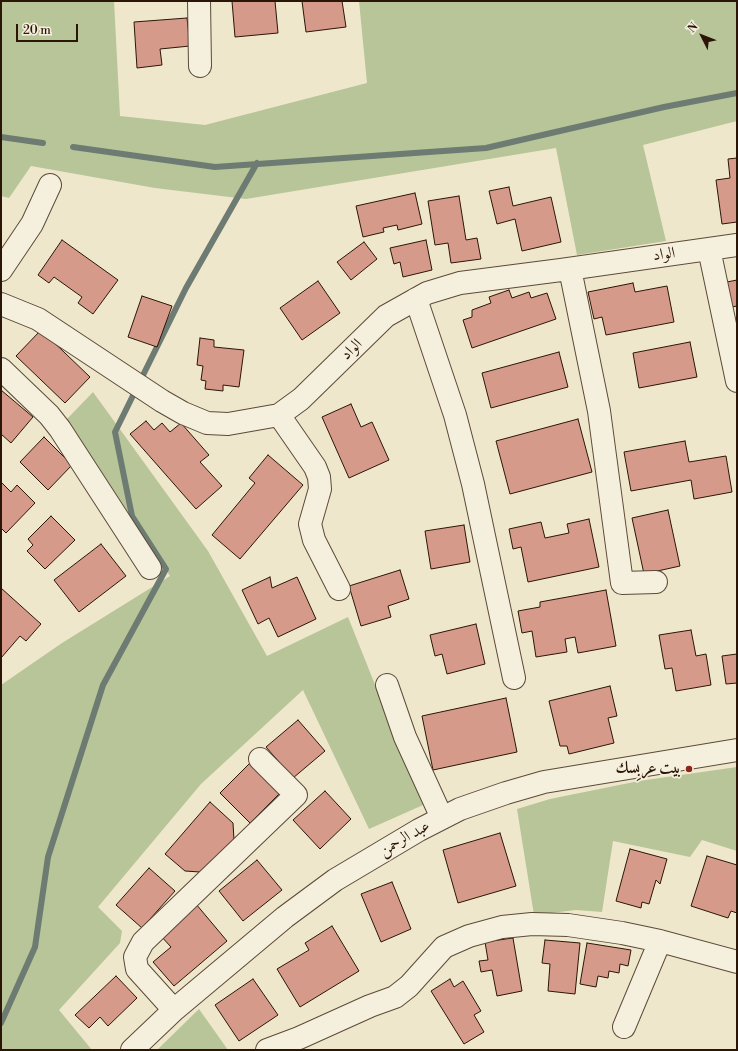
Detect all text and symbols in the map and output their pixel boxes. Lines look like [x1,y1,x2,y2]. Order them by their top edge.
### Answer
scale bar [18,16,80,42]
north arrow [682,16,722,56]
text: N [685,20,701,36]
text: 20 m [23,23,51,38]
street label: الواد [652,244,676,266]
street label: الواد [337,335,367,365]
place label: بيت عربِسك [616,759,681,779]
marker: بيت عربِسك [684,764,694,774]
street label: عبد الرحمن [376,817,434,861]

